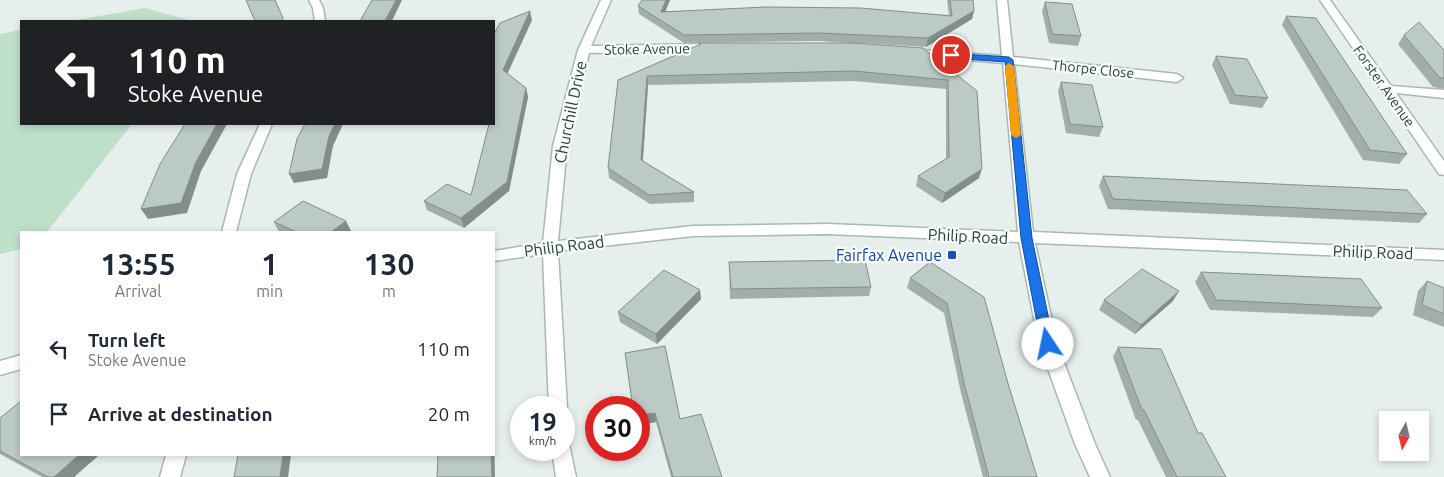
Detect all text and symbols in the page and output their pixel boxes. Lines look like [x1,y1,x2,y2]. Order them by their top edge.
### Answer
pin [930,34,972,76]
icon: left [45,40,110,105]
text: 110 m [128,40,226,80]
street label: Stoke Avenue [604,40,690,58]
icon: arrive [937,41,965,69]
street label: Forster Avenue [1350,42,1418,130]
street label: Thorpe Close [1051,57,1135,81]
street label: Churchill Drive [550,59,590,165]
text: Stoke Avenue [128,81,263,106]
street label: Philip Road [927,225,1009,247]
street label: Philip Road [523,232,605,260]
street label: Philip Road [1332,242,1414,262]
place label: Fairfax Avenue [836,246,942,264]
text: 13:55 [101,247,176,281]
text: 1 [261,247,278,281]
text: 130 [364,247,414,281]
marker: Fairfax Avenue [946,249,958,261]
text: Arrival [115,282,161,300]
text: min [256,282,283,300]
text: m [382,282,396,300]
position arrow [1021,317,1073,369]
text: Turn left [88,329,166,351]
icon: left [45,335,73,363]
text: 110 m [417,338,470,360]
text: Stoke Avenue [88,351,186,369]
speed limit sign: 30 [585,396,650,461]
icon: arrive [45,400,73,428]
text: Arrive at destination [88,403,273,425]
text: 20 m [428,403,470,425]
text: 19 [528,408,557,436]
north arrow [1379,411,1429,461]
map controls [1379,411,1429,461]
text: km/h [529,434,556,447]

